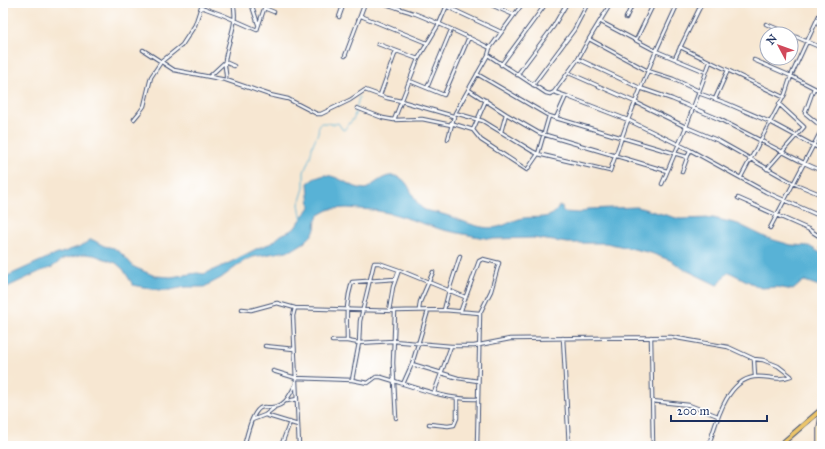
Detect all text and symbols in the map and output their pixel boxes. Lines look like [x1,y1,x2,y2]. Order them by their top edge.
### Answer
north arrow [759,26,799,66]
text: N [764,31,780,48]
scale bar [671,397,767,423]
text: 200 m [677,404,710,418]

